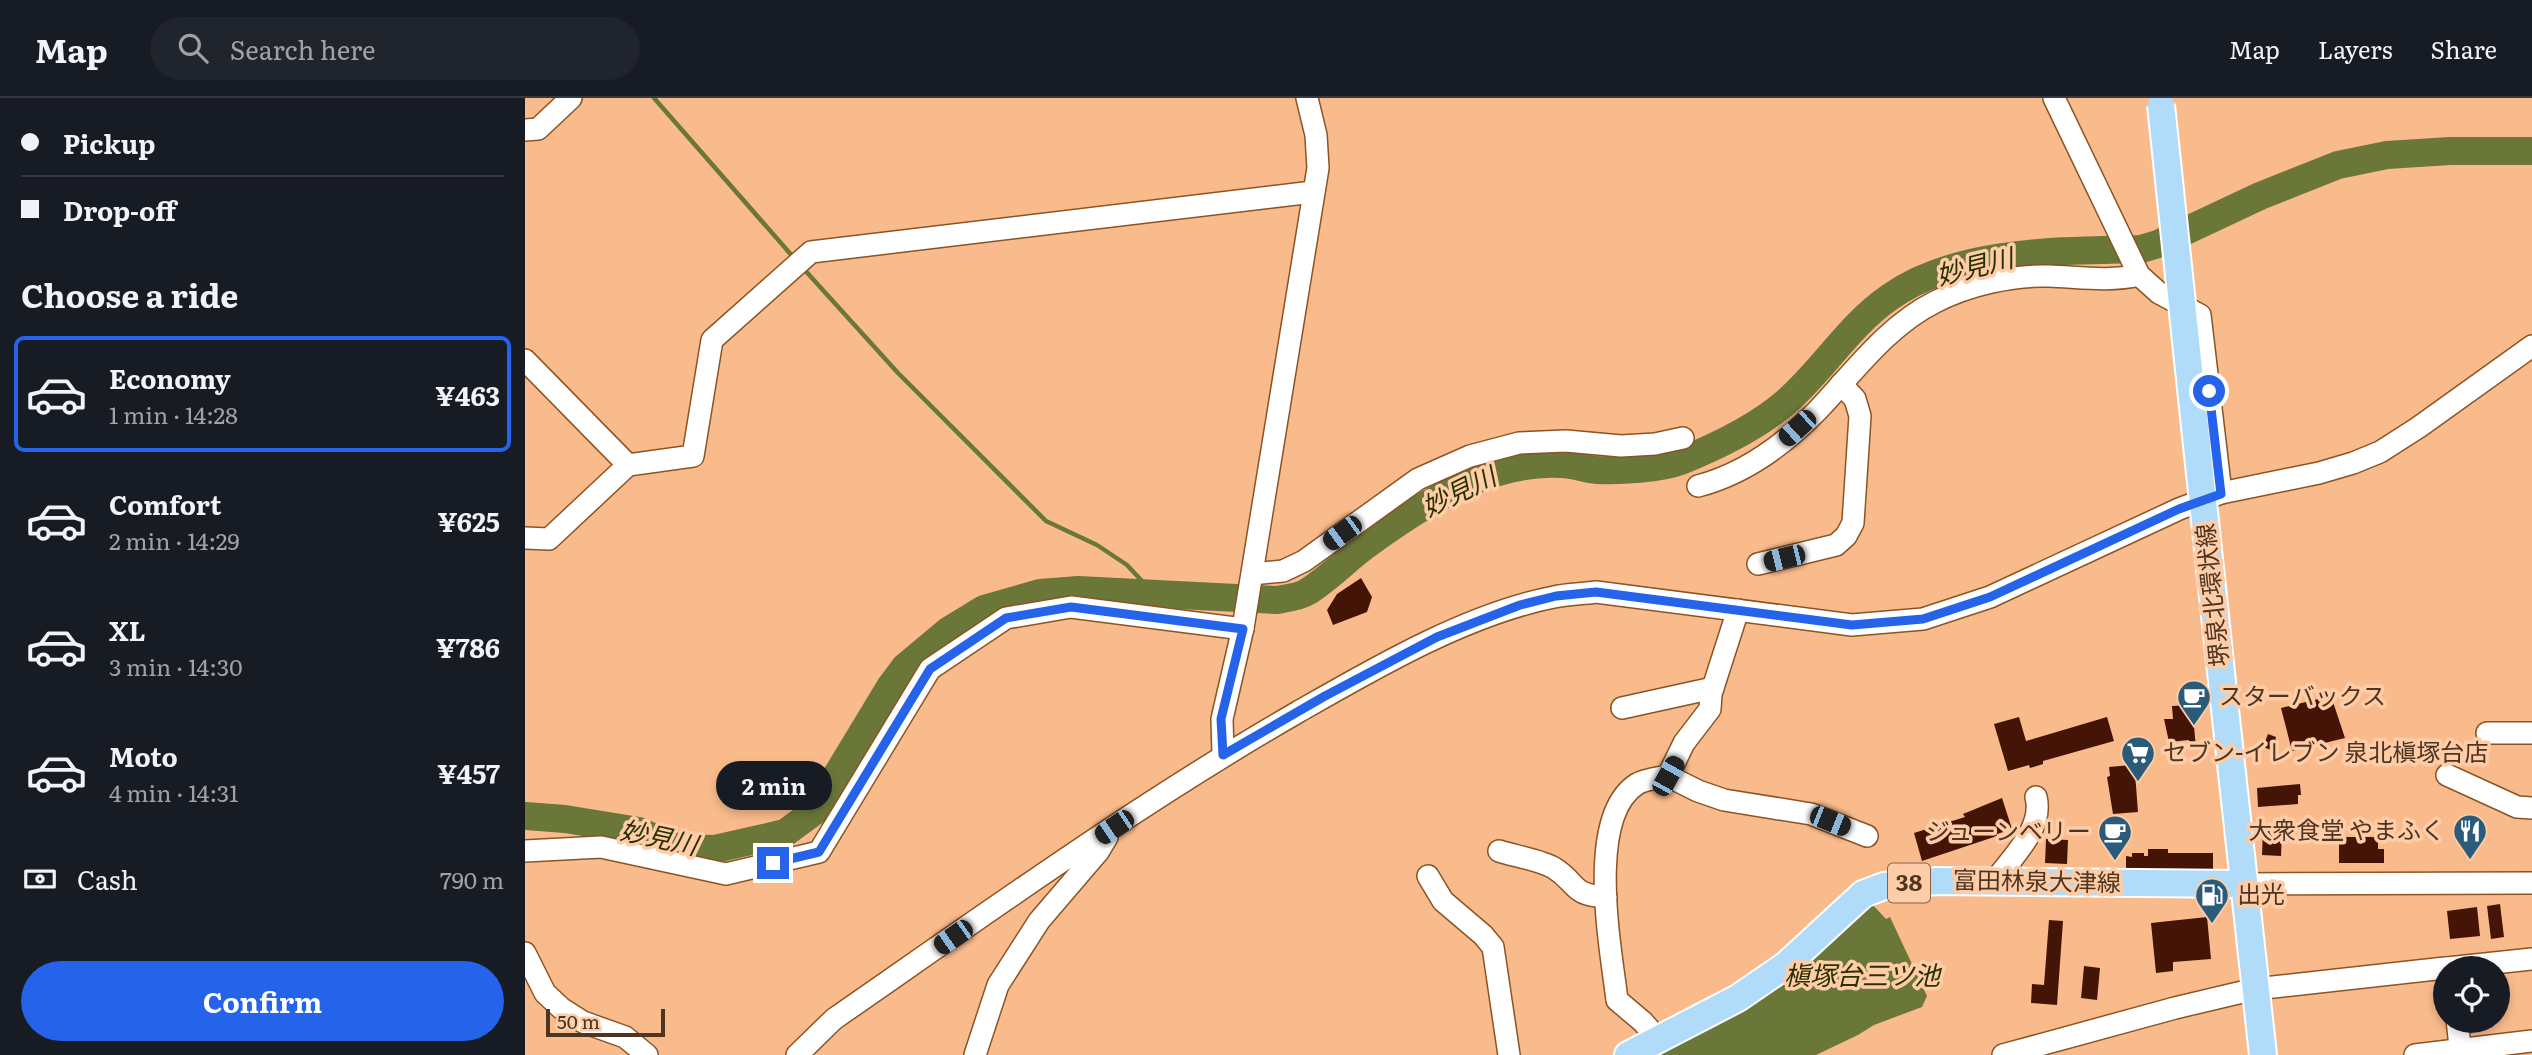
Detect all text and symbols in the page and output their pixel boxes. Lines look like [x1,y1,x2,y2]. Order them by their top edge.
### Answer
search box [150,17,640,80]
text: Map [35,24,108,73]
icon: search [174,29,212,67]
text: Search here [230,29,376,68]
text: Map [2229,31,2280,66]
text: Layers [2318,31,2392,66]
text: Share [2430,31,2497,66]
text: Pickup [63,123,155,162]
text: Drop-off [63,190,176,229]
water label: 妙見川 [1932,235,2020,293]
text: Choose a ride [21,270,238,318]
text: Economy [109,358,231,397]
icon: car [25,363,88,426]
text: ¥463 [435,375,500,414]
route start [2193,375,2225,407]
text: 1 min · 14:28 [109,397,238,431]
car [1775,406,1820,450]
water label: 妙見川 [1414,454,1504,524]
text: Comfort [109,484,221,523]
icon: car [25,489,88,552]
text: ¥625 [437,501,500,540]
car [1319,512,1366,554]
street label: 堺泉北環状線 [2186,522,2235,669]
text: 2 min · 14:29 [109,523,240,557]
car [1762,543,1807,573]
text: XL [109,610,146,649]
icon: car [25,615,88,678]
text: ¥786 [436,627,500,666]
text: 3 min · 14:30 [109,649,242,683]
place label: スターバックス [2219,677,2386,712]
cafe icon: スターバックス [2175,678,2213,727]
place label: セブン-イレブン 泉北槇塚台店 [2163,733,2488,768]
supermarket icon: セブン-イレブン 泉北槇塚台店 [2119,734,2157,783]
text: Moto [109,736,178,775]
icon: car [25,741,88,804]
text: ¥457 [437,753,500,792]
car [1649,753,1688,799]
callout: 2 min [715,762,831,810]
text: 2 min [742,768,806,802]
text: 4 min · 14:31 [109,775,239,809]
car [1807,803,1854,839]
car [1091,807,1138,847]
water label: 妙見川 [617,808,705,863]
place label: 大衆食堂 やまふく [2248,811,2445,846]
place label: ジューンベリー [1926,812,2091,847]
restaurant icon: 大衆食堂 やまふく [2451,812,2489,861]
cafe icon: ジューンベリー [2096,813,2134,862]
route end [757,847,789,879]
text: Cash [77,859,138,898]
icon: cash [21,860,59,898]
street label: 富田林泉大津線 [1953,861,2121,898]
text: 790 m [440,862,504,896]
road number: 38 [1888,863,1930,902]
place label: 出光 [2237,875,2285,910]
fuel station icon: 出光 [2193,876,2231,925]
car [930,916,977,958]
water label: 槇塚台三ツ池 [1784,954,1943,993]
map controls [2433,956,2510,1033]
button: locate [2433,956,2510,1033]
button: Confirm [21,961,504,1041]
scale bar [546,1006,665,1038]
text: 50 m [557,1007,600,1035]

